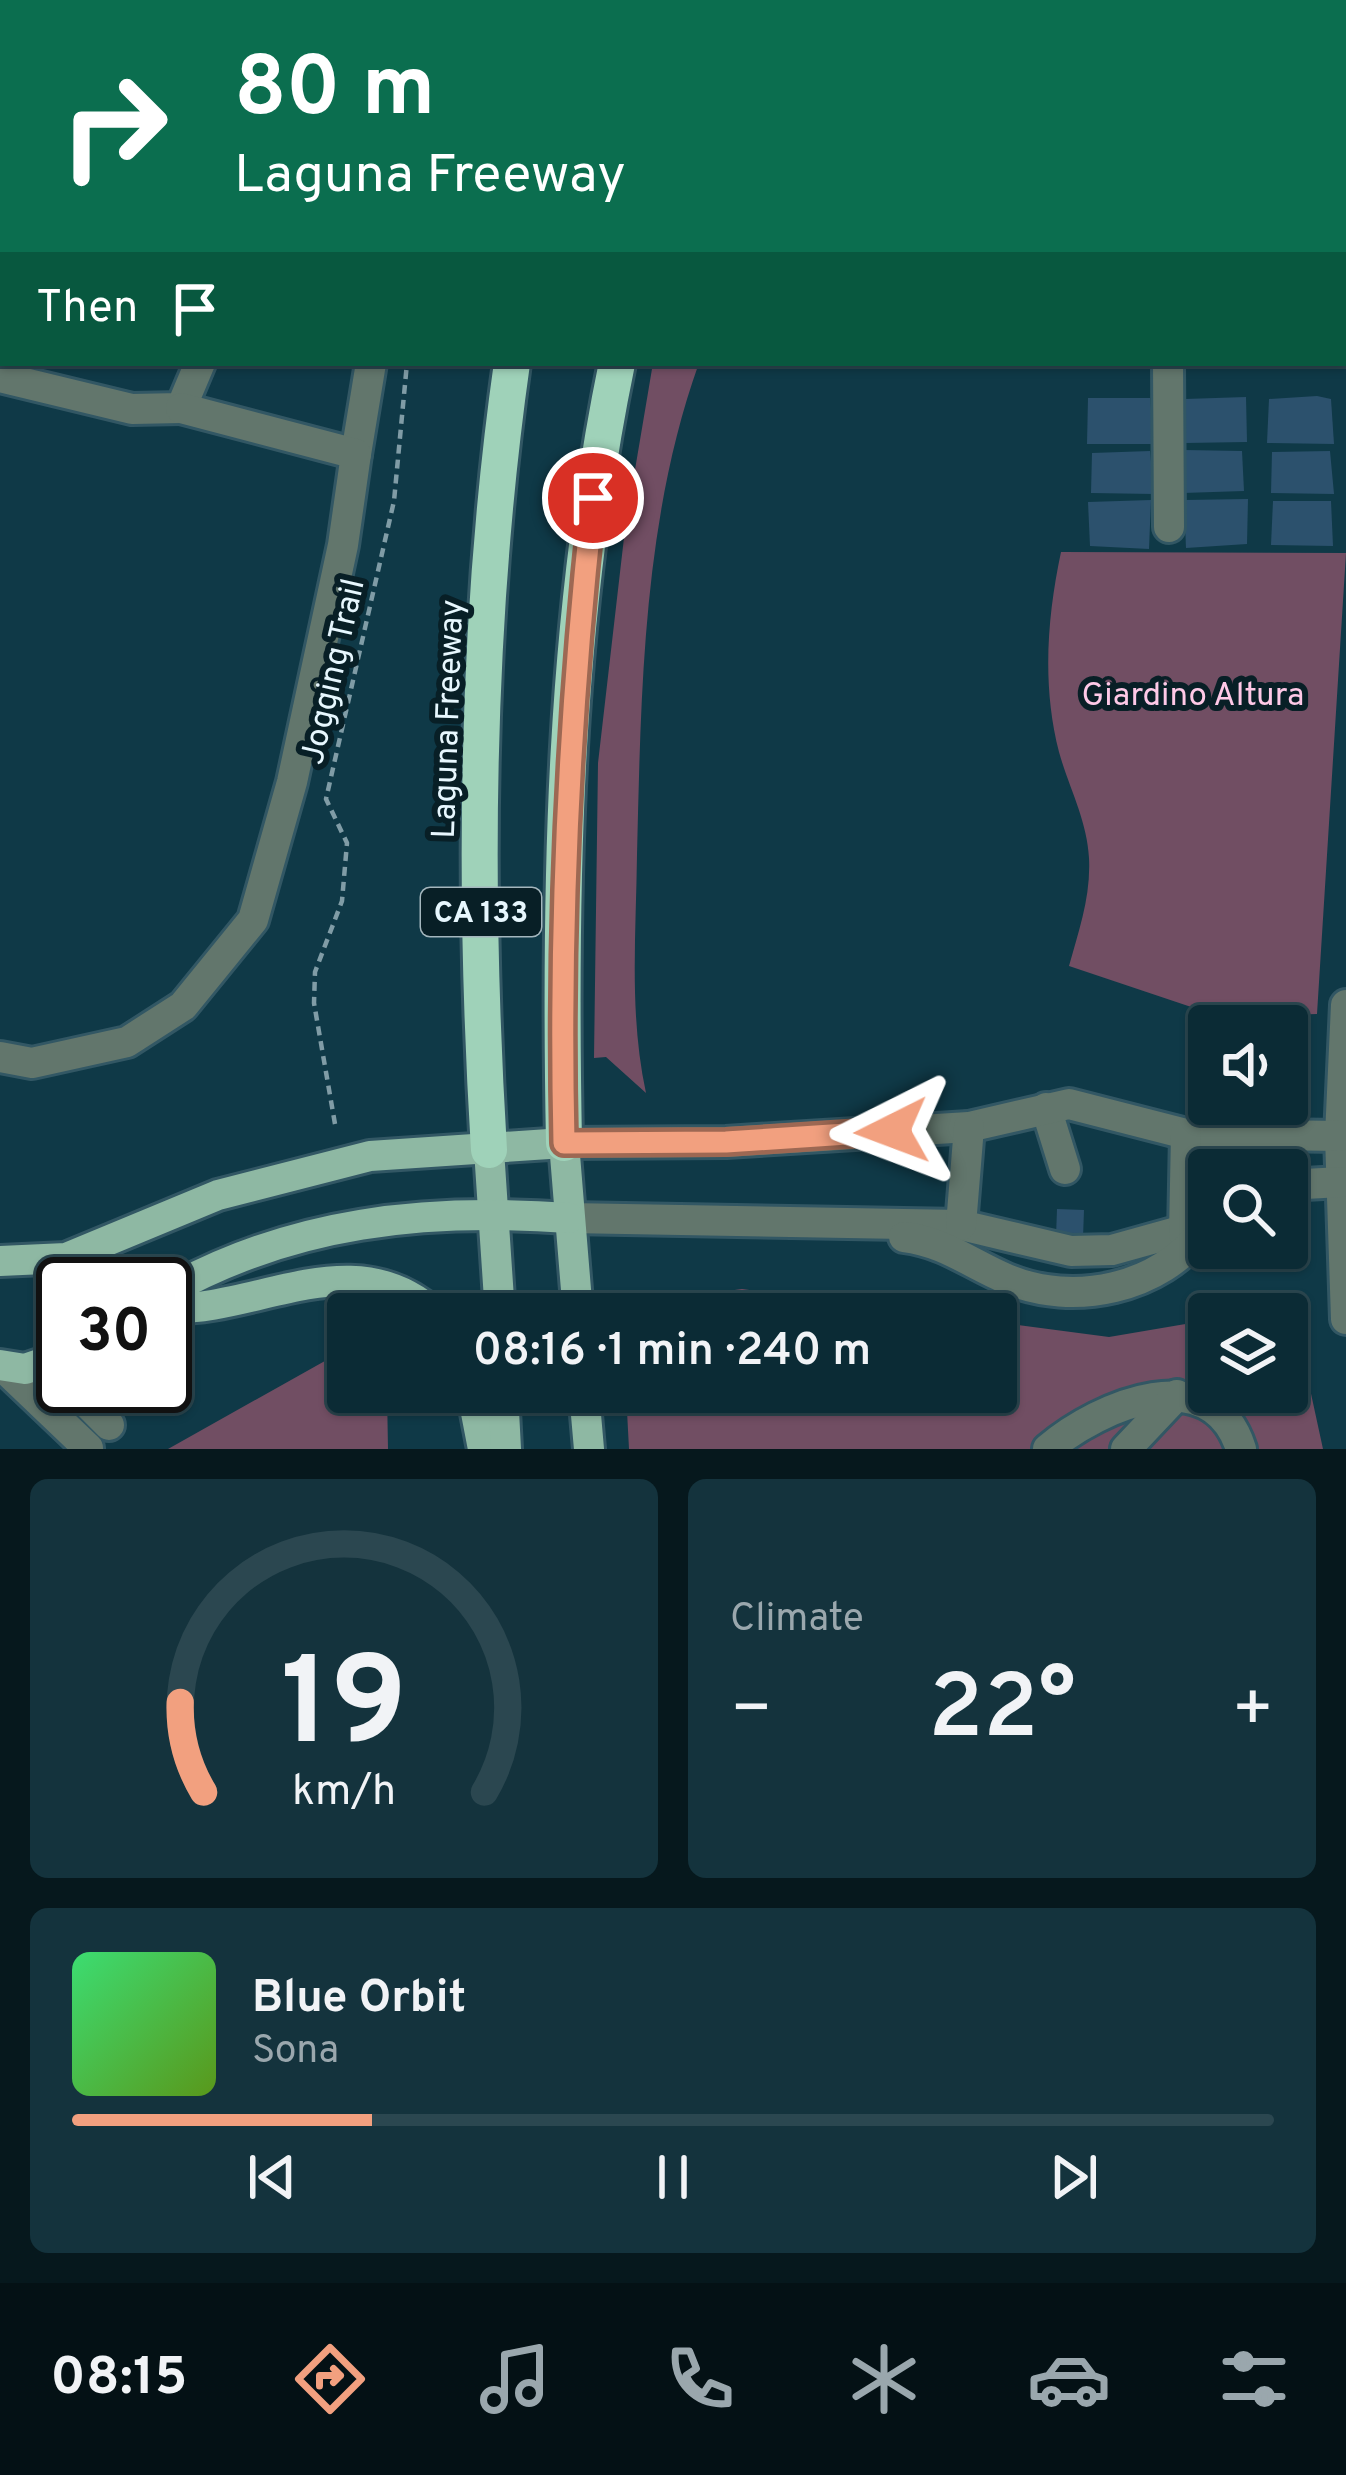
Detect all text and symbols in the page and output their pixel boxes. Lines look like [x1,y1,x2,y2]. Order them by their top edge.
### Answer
text: 80 m [234,39,435,145]
icon: right [36,48,192,204]
text: Laguna Freeway [234,143,626,212]
icon: arrive [162,276,228,342]
text: Then [36,281,138,338]
pin [542,447,644,549]
icon: arrive [560,465,626,531]
street label: Jogging Trail [293,575,377,769]
street label: Laguna Freeway [425,599,475,840]
park label: Giardino Altura [1082,676,1304,718]
road number: CA 133 [421,888,541,936]
map controls [1188,1005,1308,1413]
button: sound [1188,1005,1308,1125]
position arrow [829,1068,955,1194]
button: search [1188,1149,1308,1269]
speed limit sign: 30 [36,1257,192,1413]
button: layers [1188,1293,1308,1413]
text: 08:16 · 1 min · 240 m [473,1324,871,1381]
text: Climate [730,1596,864,1645]
text: 19 [281,1631,407,1789]
text: 22° [928,1656,1076,1769]
text: − [730,1671,773,1754]
text: + [1231,1671,1274,1754]
text: km/h [292,1765,396,1819]
text: Blue Orbit [252,1971,466,2028]
text: Sona [252,2028,339,2077]
icon: previous [239,2144,305,2210]
icon: pause [640,2144,706,2210]
icon: next [1041,2144,1107,2210]
icon: directions [288,2337,372,2421]
icon: music [473,2337,557,2421]
icon: phone [658,2337,742,2421]
icon: climate [842,2337,926,2421]
icon: car [1027,2337,1111,2421]
icon: filters [1212,2337,1296,2421]
text: 08:15 [50,2345,188,2414]

